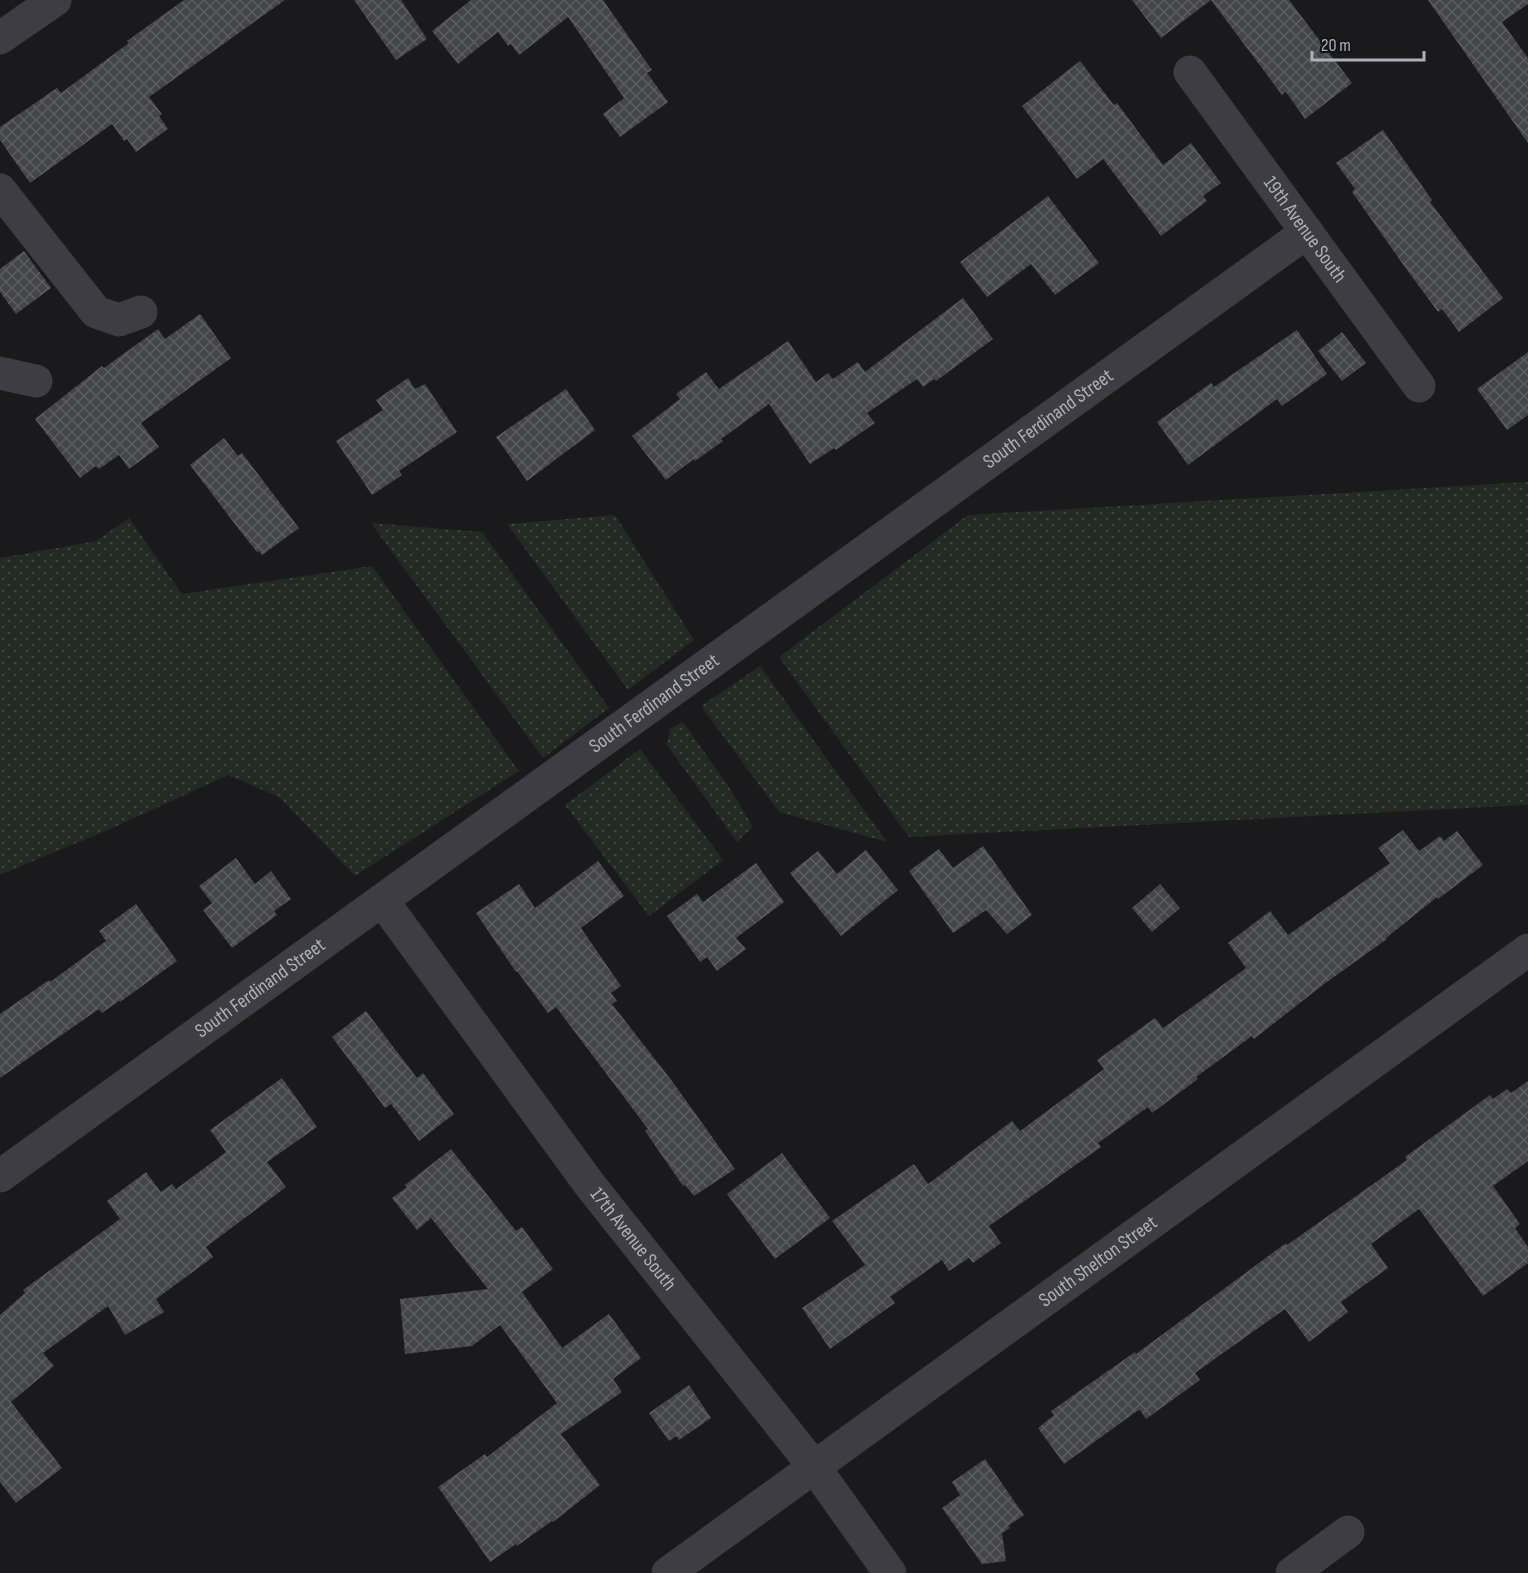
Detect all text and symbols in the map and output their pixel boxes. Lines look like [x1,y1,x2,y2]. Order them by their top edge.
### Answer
scale bar [1312,24,1424,62]
text: 20 m [1321,35,1351,56]
street label: 19th Avenue South [1258,172,1352,287]
street label: South Ferdinand Street [979,364,1118,474]
street label: South Ferdinand Street [585,649,724,758]
street label: South Ferdinand Street [191,933,330,1043]
street label: 17th Avenue South [585,1183,681,1296]
street label: South Shelton Street [1034,1211,1162,1312]

